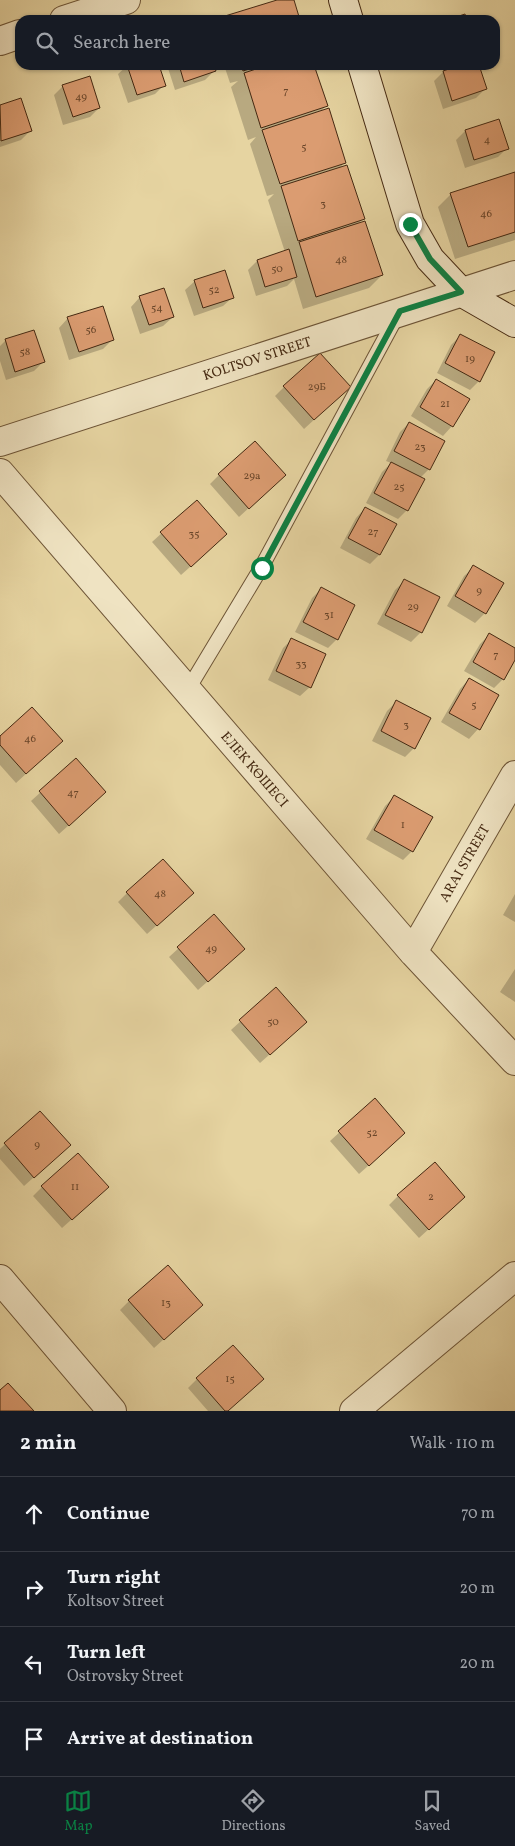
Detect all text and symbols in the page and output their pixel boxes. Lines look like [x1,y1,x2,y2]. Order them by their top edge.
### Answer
search box [15,15,500,70]
icon: search [33,29,61,57]
text: Search here [73,30,170,56]
house number: 7 [283,84,289,99]
house number: 49 [75,90,87,105]
house number: 4 [484,133,491,148]
house number: 5 [301,140,307,155]
house number: 3 [320,197,326,212]
house number: 46 [480,207,492,222]
route end [399,213,422,236]
house number: 48 [335,253,347,268]
house number: 50 [271,262,283,277]
house number: 52 [208,283,220,298]
house number: 54 [151,301,163,316]
house number: 56 [86,323,97,338]
street label: KOLTSOV STREET [201,333,314,386]
house number: 58 [20,345,31,360]
house number: 19 [465,352,475,367]
house number: 29Б [308,380,326,395]
house number: 21 [440,397,450,412]
house number: 23 [414,440,426,455]
house number: 29а [244,469,261,484]
house number: 25 [393,480,405,495]
house number: 27 [368,525,378,540]
house number: 35 [189,527,199,542]
route start [251,557,274,580]
house number: 9 [476,584,482,599]
house number: 29 [407,600,419,615]
house number: 31 [324,608,334,623]
house number: 7 [493,648,499,663]
house number: 33 [295,657,307,672]
house number: 5 [471,698,477,713]
house number: 3 [403,718,409,733]
street label: ЕЛЕК КӨШЕСІ [216,728,292,812]
house number: 46 [24,732,36,747]
house number: 47 [67,786,79,801]
house number: 1 [401,818,405,833]
street label: ARAI STREET [435,822,495,906]
house number: 48 [154,887,166,902]
house number: 49 [205,942,217,957]
house number: 50 [267,1015,279,1030]
house number: 52 [366,1126,378,1141]
house number: 9 [34,1138,40,1153]
house number: 11 [71,1180,79,1195]
house number: 2 [428,1190,434,1205]
house number: 13 [161,1296,171,1311]
house number: 15 [225,1372,235,1387]
text: 2 min [20,1429,77,1458]
text: Walk · 110 m [410,1433,495,1455]
icon: ahead [20,1500,48,1528]
text: Continue [67,1501,150,1527]
text: 70 m [461,1503,495,1525]
text: Turn right [67,1565,160,1591]
icon: right [20,1575,48,1603]
text: 20 m [460,1578,495,1600]
text: Koltsov Street [67,1591,164,1613]
text: Turn left [67,1640,146,1666]
icon: left [20,1650,48,1678]
text: 20 m [460,1653,495,1675]
text: Ostrovsky Street [67,1666,184,1688]
icon: arrive [20,1725,48,1753]
text: Arrive at destination [67,1726,253,1752]
tab: Map [64,1787,92,1836]
tab: Directions [221,1787,286,1836]
tab: Saved [414,1787,451,1836]

